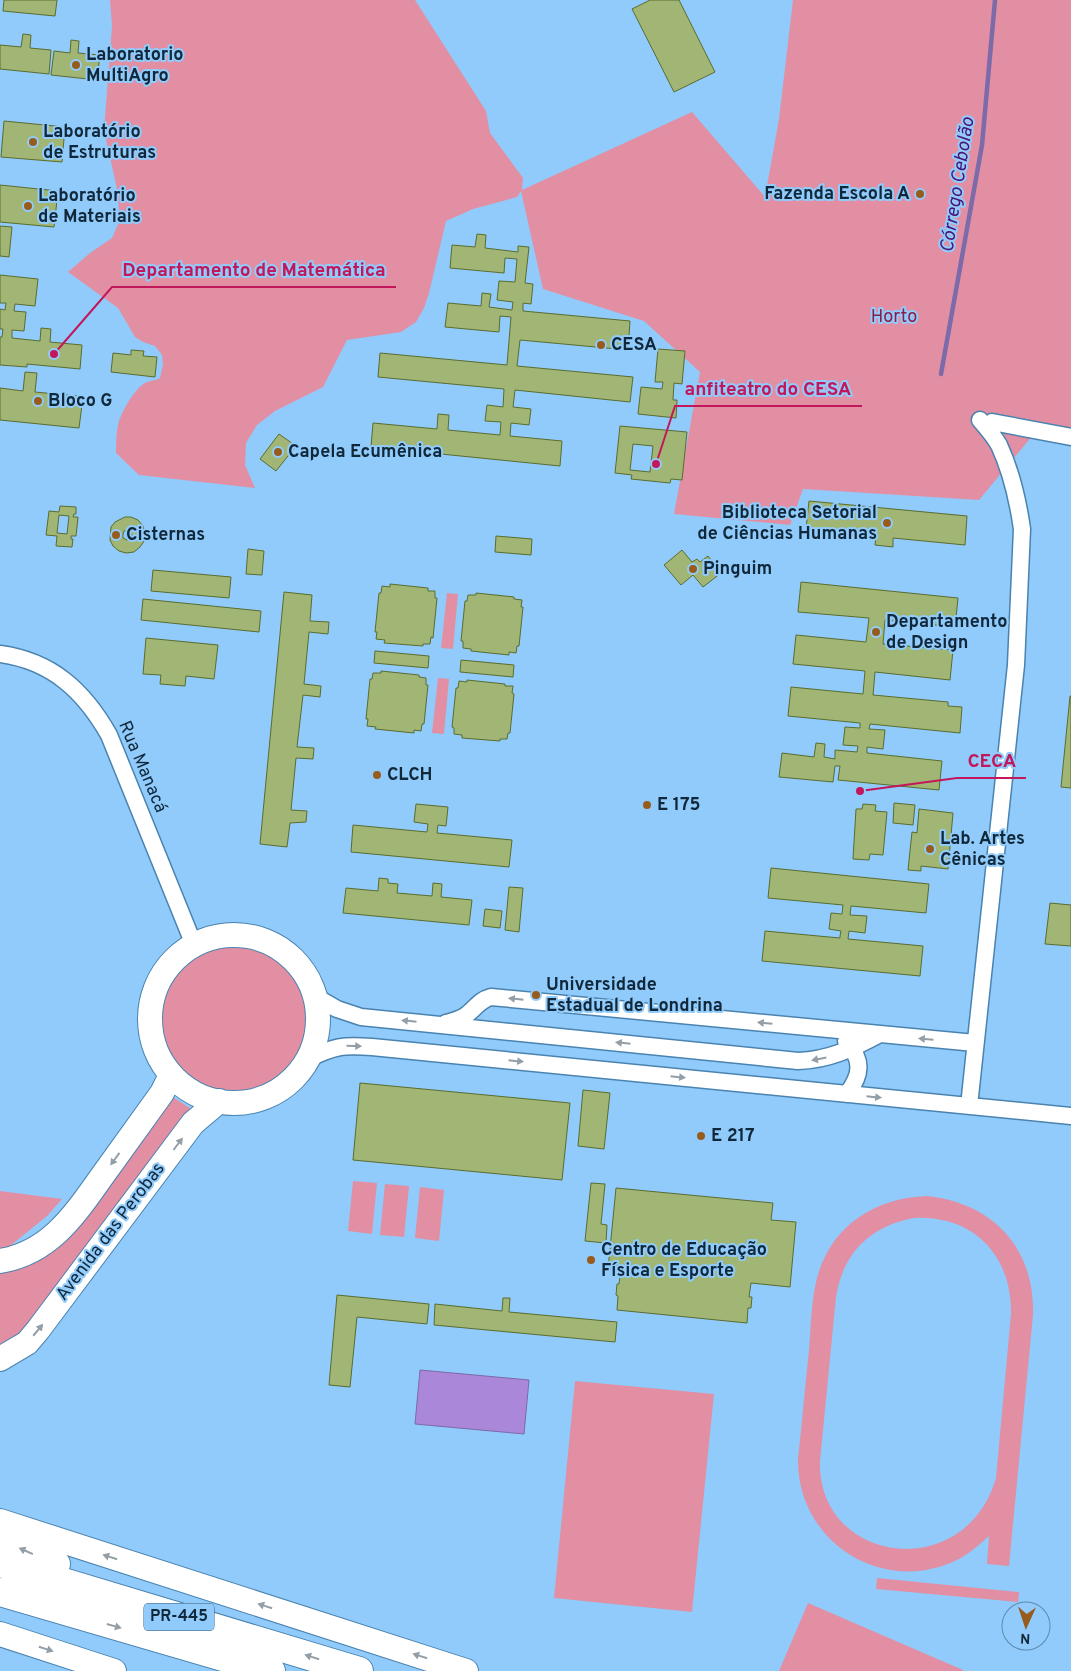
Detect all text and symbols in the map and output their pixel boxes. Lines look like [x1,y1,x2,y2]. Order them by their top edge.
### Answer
place label: Laboratorio MultiAgro [86,44,183,88]
marker: Laboratorio MultiAgro [70,59,82,71]
water label: Córrego Cebolão [935,115,981,254]
place label: Laboratório de Estruturas [43,121,156,165]
marker: Laboratório de Estruturas [27,136,39,148]
place label: Fazenda Escola A [764,183,910,206]
place label: Laboratório de Materiais [38,185,141,229]
marker: Fazenda Escola A [914,188,926,200]
marker: Laboratório de Materiais [22,200,34,212]
callout: Departamento de Matemática [112,253,396,287]
text: Departamento de Matemática [122,259,386,283]
park label: Horto [871,306,917,329]
place label: CESA [611,334,657,357]
marker: CESA [595,339,607,351]
callout: anfiteatro do CESA [675,372,862,406]
text: anfiteatro do CESA [685,378,852,402]
place label: Bloco G [48,390,113,413]
marker: Bloco G [32,395,44,407]
place label: Capela Ecumênica [288,441,442,464]
marker: Capela Ecumênica [272,446,284,458]
place label: Biblioteca Setorial de Ciências Humanas [697,502,877,546]
marker: Biblioteca Setorial de Ciências Humanas [881,517,893,529]
place label: Cisternas [126,524,205,547]
marker: Cisternas [110,529,122,541]
place label: Pinguim [703,558,772,581]
marker: Pinguim [687,563,699,575]
place label: Departamento de Design [886,611,1007,655]
marker: Departamento de Design [870,626,882,638]
street label: Rua Manacá [112,718,172,816]
callout: CECA [957,744,1026,778]
text: CECA [968,750,1017,774]
place label: CLCH [387,764,433,787]
marker: CLCH [371,769,383,781]
place label: E 175 [657,794,701,817]
marker: E 175 [641,799,653,811]
place label: Lab. Artes Cênicas [940,828,1025,872]
marker: Lab. Artes Cênicas [924,843,936,855]
place label: Universidade Estadual de Londrina [546,974,723,1018]
marker: Universidade Estadual de Londrina [530,989,542,1001]
one-way arrow [508,995,524,1003]
one-way arrow [400,1017,416,1025]
one-way arrow [756,1019,772,1027]
one-way arrow [918,1035,934,1043]
one-way arrow [614,1039,630,1047]
one-way arrow [346,1042,362,1050]
one-way arrow [811,1055,827,1063]
one-way arrow [508,1057,524,1065]
one-way arrow [670,1073,686,1081]
one-way arrow [866,1093,882,1101]
place label: E 217 [711,1125,755,1148]
marker: E 217 [695,1130,707,1142]
one-way arrow [173,1137,183,1151]
one-way arrow [110,1152,120,1166]
street label: Avenida das Perobas [51,1158,171,1306]
place label: Centro de Educação Física e Esporte [601,1239,767,1283]
marker: Centro de Educação Física e Esporte [585,1254,597,1266]
one-way arrow [33,1323,44,1336]
one-way arrow [19,1547,33,1555]
one-way arrow [103,1552,118,1560]
north arrow [1001,1601,1051,1651]
one-way arrow [258,1602,273,1610]
road number: PR-445 [144,1604,214,1630]
one-way arrow [107,1622,122,1630]
text: N [1020,1629,1031,1646]
one-way arrow [39,1646,54,1654]
one-way arrow [412,1652,427,1660]
one-way arrow [305,1653,320,1660]

